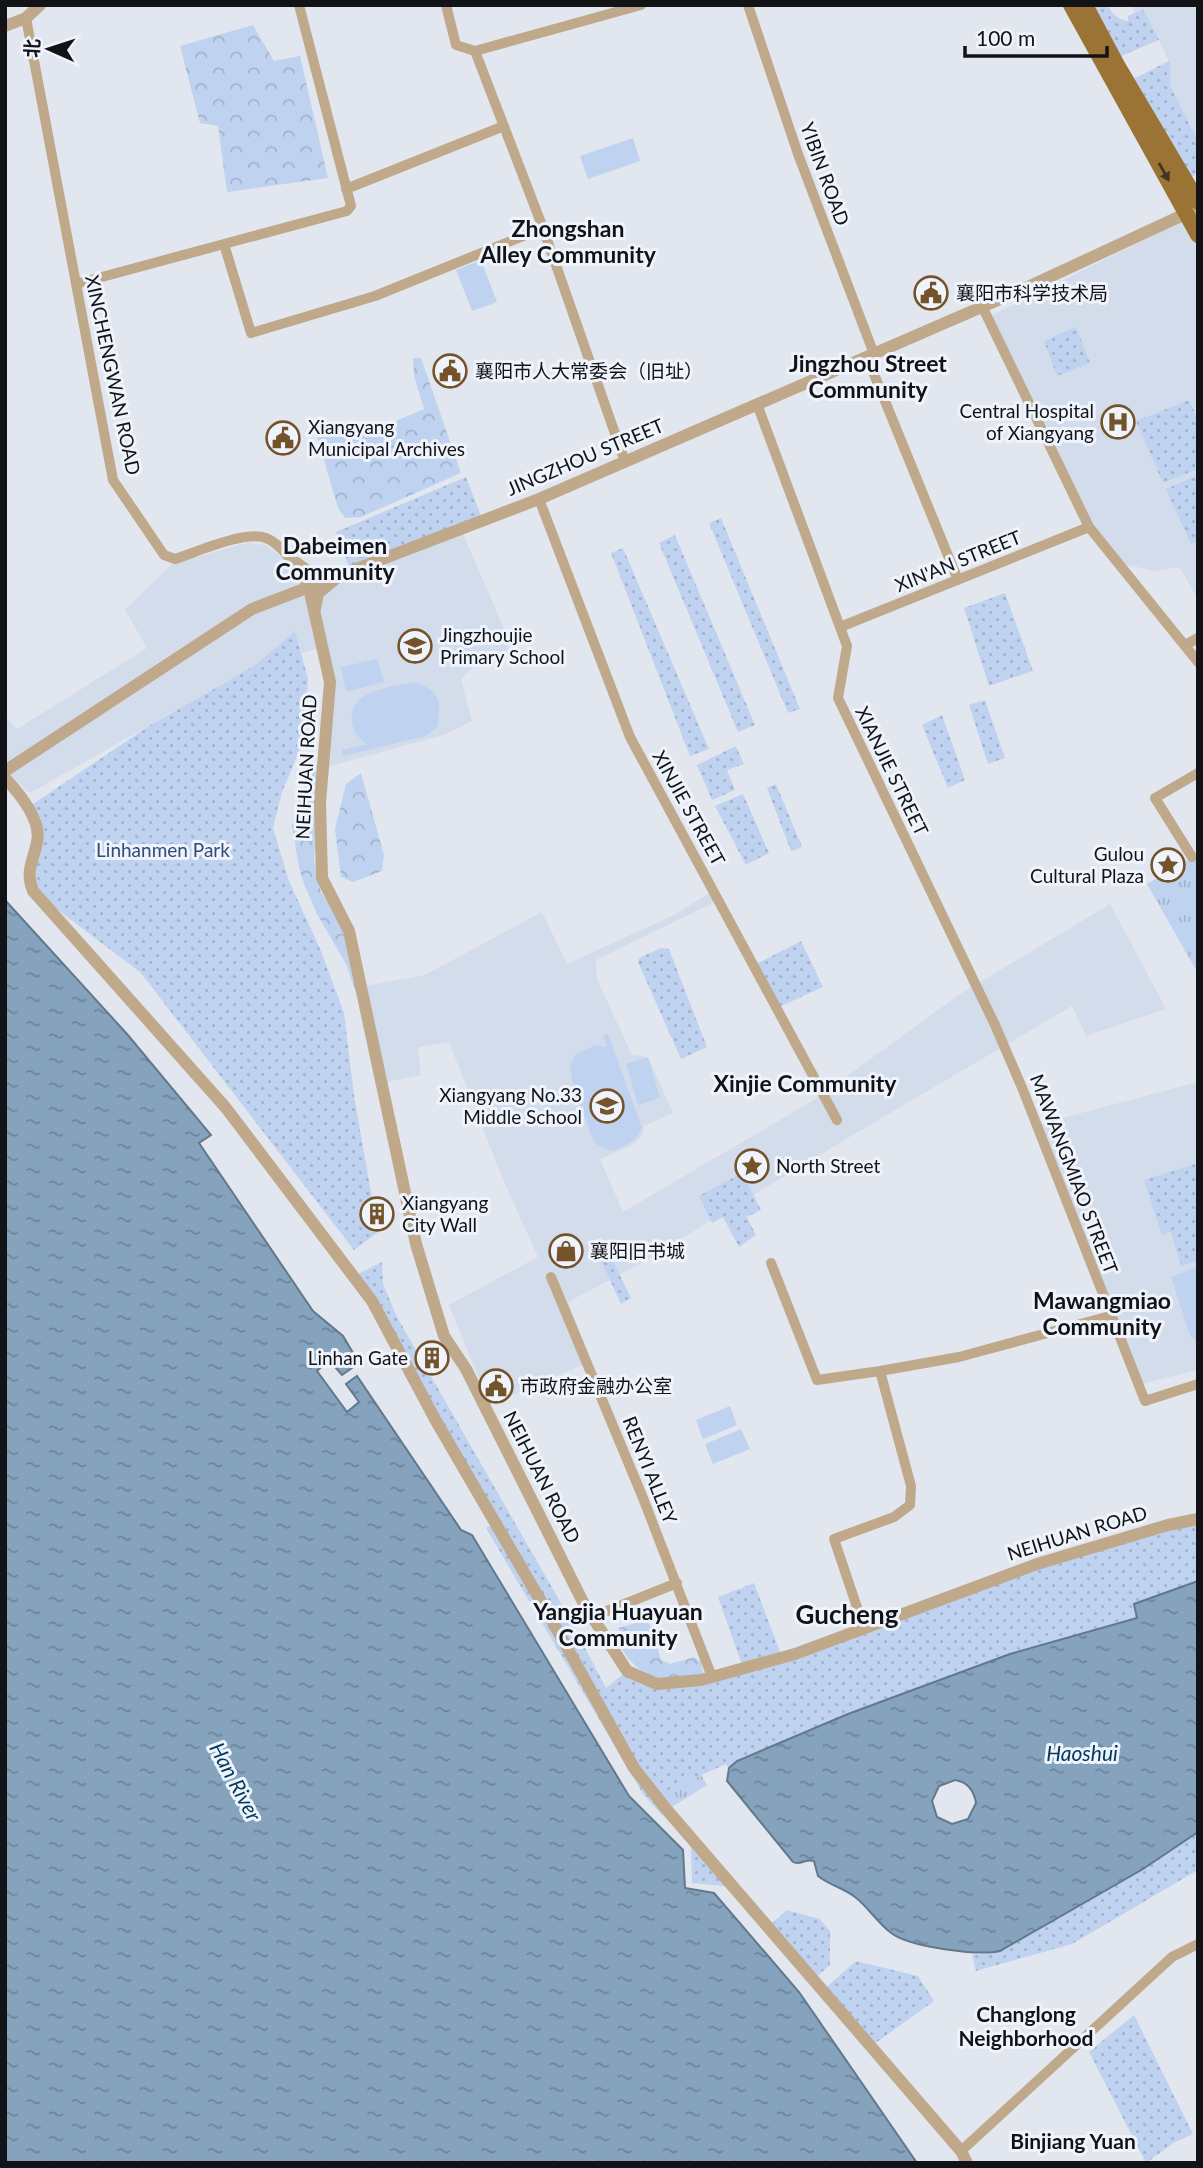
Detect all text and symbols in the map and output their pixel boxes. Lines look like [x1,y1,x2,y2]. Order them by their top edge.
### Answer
north arrow [14,14,84,84]
scale bar [965,14,1107,58]
text: 100 m [976,25,1035,50]
text: 北 [20,38,44,58]
street label: YIBIN ROAD [796,119,855,229]
one-way arrow [1158,162,1170,181]
district label: Zhongshan Alley Community [479,214,657,268]
street label: XINCHENGWAN ROAD [81,273,146,477]
public building icon: 襄阳市科学技术局 [912,274,950,312]
place label: 襄阳市科学技术局 [956,281,1108,304]
district label: Jingzhou Street Community [789,349,947,403]
public building icon: 襄阳市人大常委会（旧址） [431,352,469,390]
place label: 襄阳市人大常委会（旧址） [475,359,703,382]
place label: Central Hospital of Xiangyang [959,399,1094,444]
hospital icon: Central Hospital of Xiangyang [1099,403,1137,441]
street label: JINGZHOU STREET [503,413,667,500]
place label: Xiangyang Municipal Archives [308,415,465,460]
public building icon: Xiangyang Municipal Archives [264,419,302,457]
street label: XIN'AN STREET [891,525,1024,596]
district label: Dabeimen Community [275,531,395,585]
place label: Jingzhoujie Primary School [440,623,565,668]
school or university icon: Jingzhoujie Primary School [396,627,434,665]
street label: NEIHUAN ROAD [290,694,321,840]
street label: XIANJIE STREET [851,702,934,839]
street label: XINJIE STREET [648,746,731,869]
park label: Linhanmen Park [96,838,230,861]
place label: Gulou Cultural Plaza [1030,842,1144,887]
place icon: Gulou Cultural Plaza [1149,846,1187,884]
district label: Xinjie Community [714,1069,897,1097]
street label: MAWANGMIAO STREET [1026,1071,1123,1277]
place label: Xiangyang No.33 Middle School [439,1083,582,1128]
school or university icon: Xiangyang No.33 Middle School [588,1087,626,1125]
place icon: North Street [733,1147,771,1185]
place label: North Street [776,1154,880,1177]
place label: Xiangyang City Wall [402,1191,488,1236]
building icon: Xiangyang City Wall [358,1195,396,1233]
shop icon: 襄阳旧书城 [547,1232,585,1270]
place label: 襄阳旧书城 [590,1239,685,1262]
district label: Mawangmiao Community [1033,1286,1171,1340]
building icon: Linhan Gate [413,1339,451,1377]
place label: Linhan Gate [308,1346,408,1369]
public building icon: 市政府金融办公室 [477,1367,515,1405]
place label: 市政府金融办公室 [520,1374,672,1397]
street label: NEIHUAN ROAD [499,1407,586,1547]
street label: RENYI ALLEY [618,1413,683,1527]
street label: NEIHUAN ROAD [1004,1500,1150,1565]
district label: Yangjia Huayuan Community [532,1597,703,1651]
district label: Gucheng [796,1598,899,1630]
water label: Han River [205,1738,268,1826]
water label: Haoshui [1046,1740,1118,1765]
district label: Changlong Neighborhood [958,2001,1094,2050]
district label: Binjiang Yuan [1010,2128,1136,2153]

